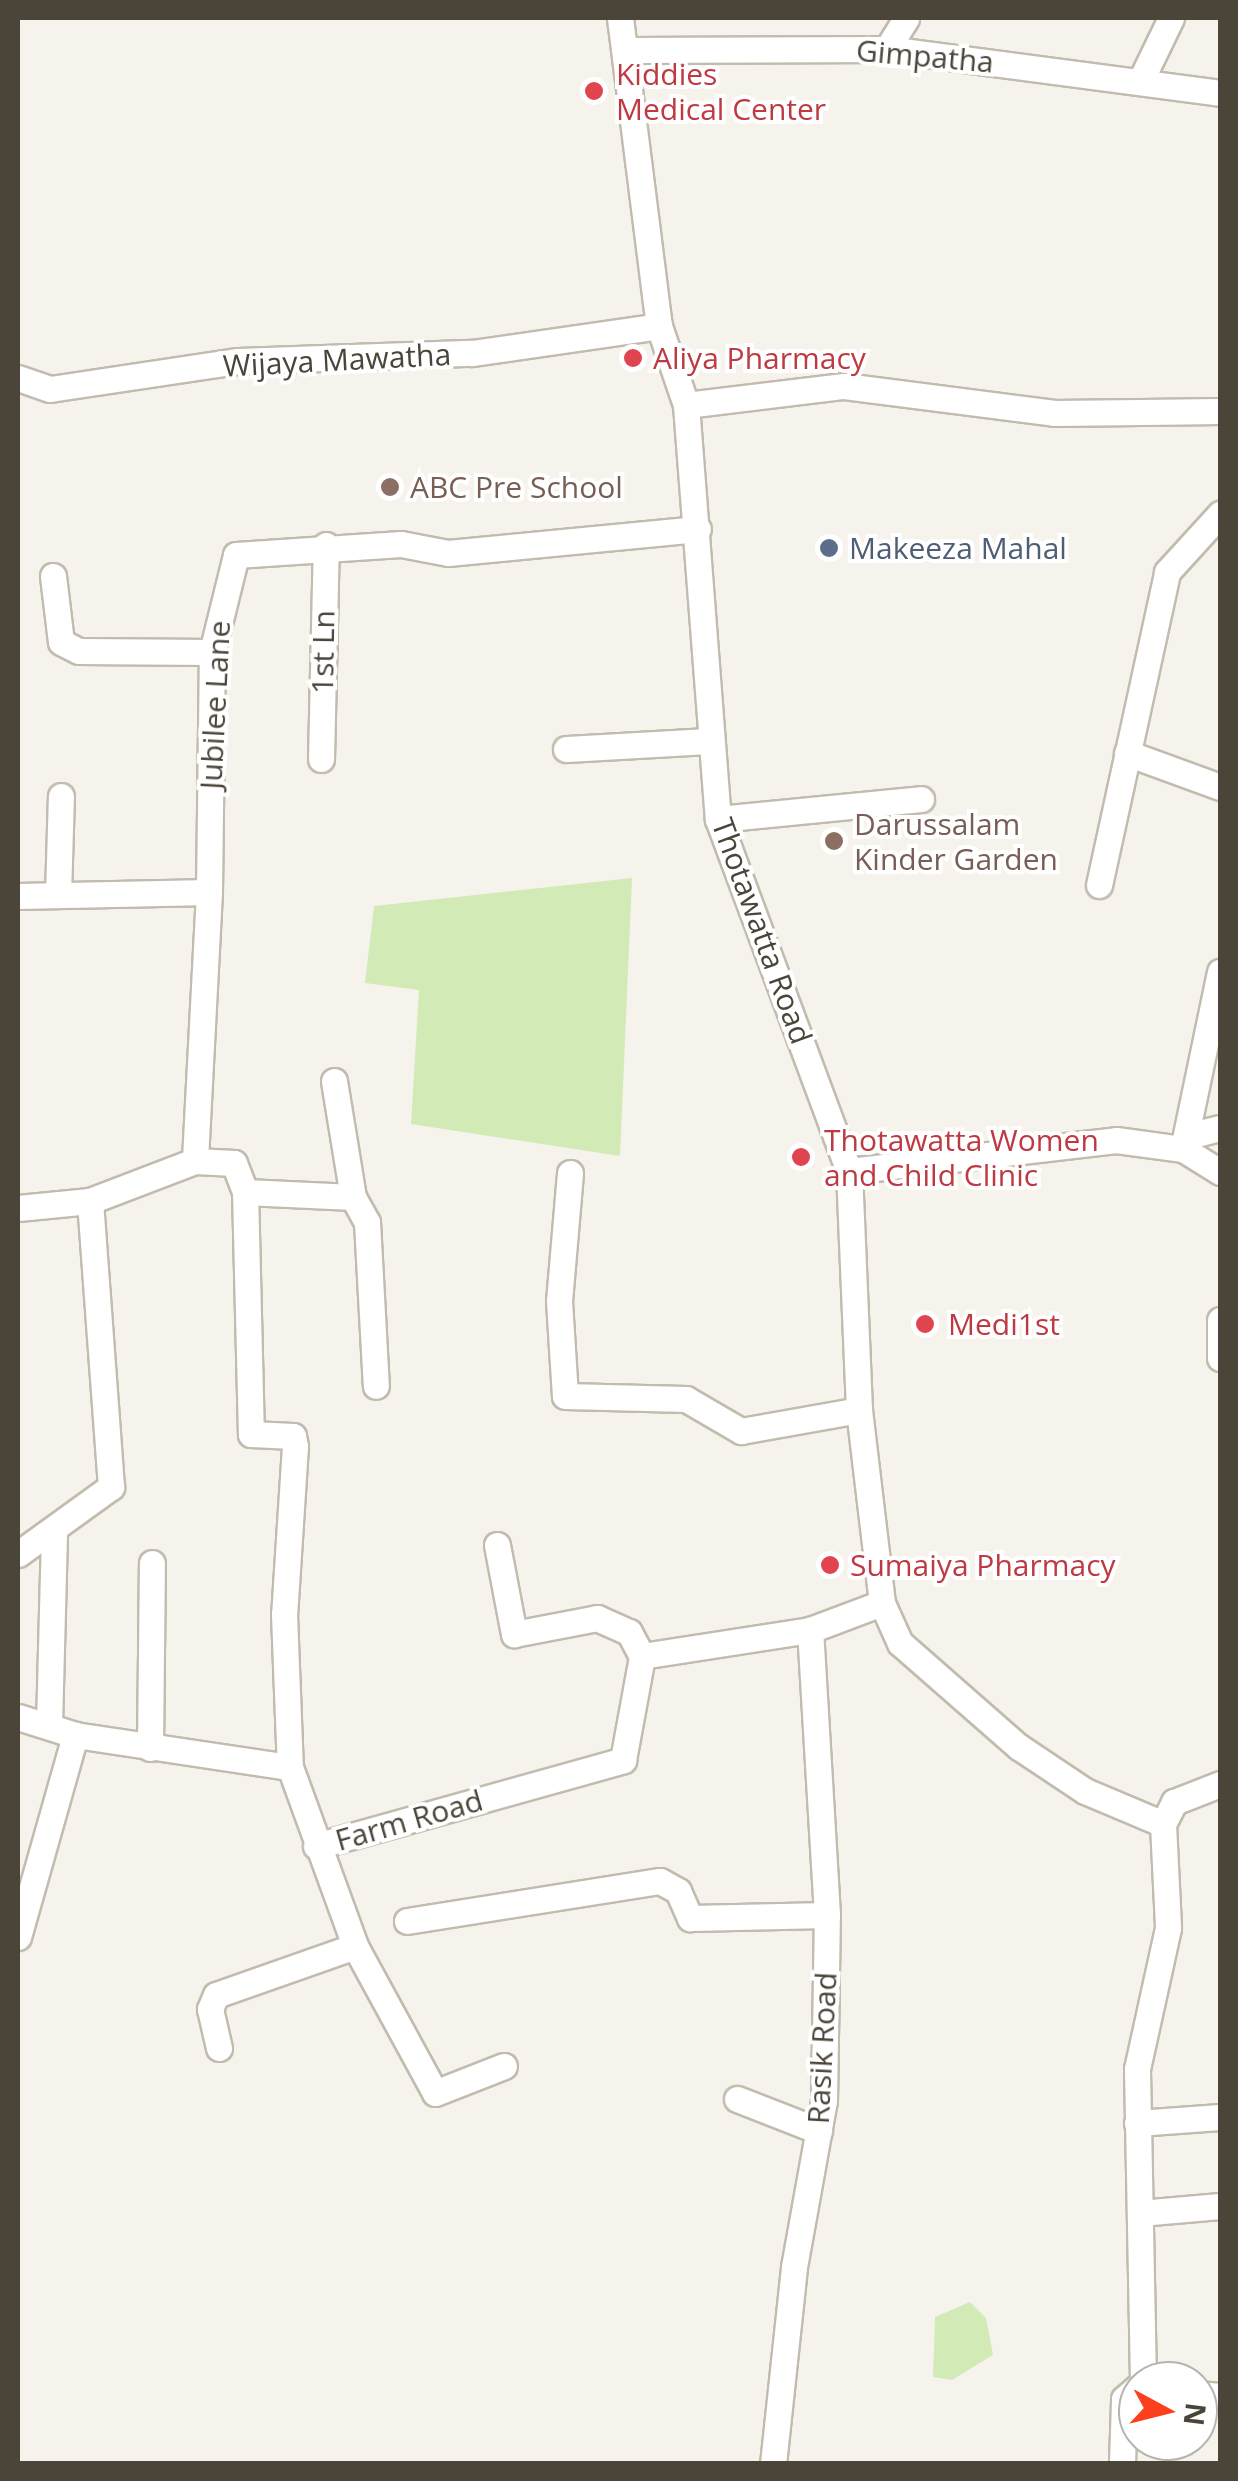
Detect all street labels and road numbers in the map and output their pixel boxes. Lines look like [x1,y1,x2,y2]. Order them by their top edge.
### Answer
street label: Gimpatha [855,32,995,80]
street label: Wijaya Mawatha [222,336,452,384]
street label: 1st Ln [304,610,342,694]
street label: Jubilee Lane [193,620,237,790]
street label: Thotawatta Road [704,813,820,1049]
street label: Farm Road [331,1782,487,1858]
street label: Rasik Road [800,1971,844,2125]

